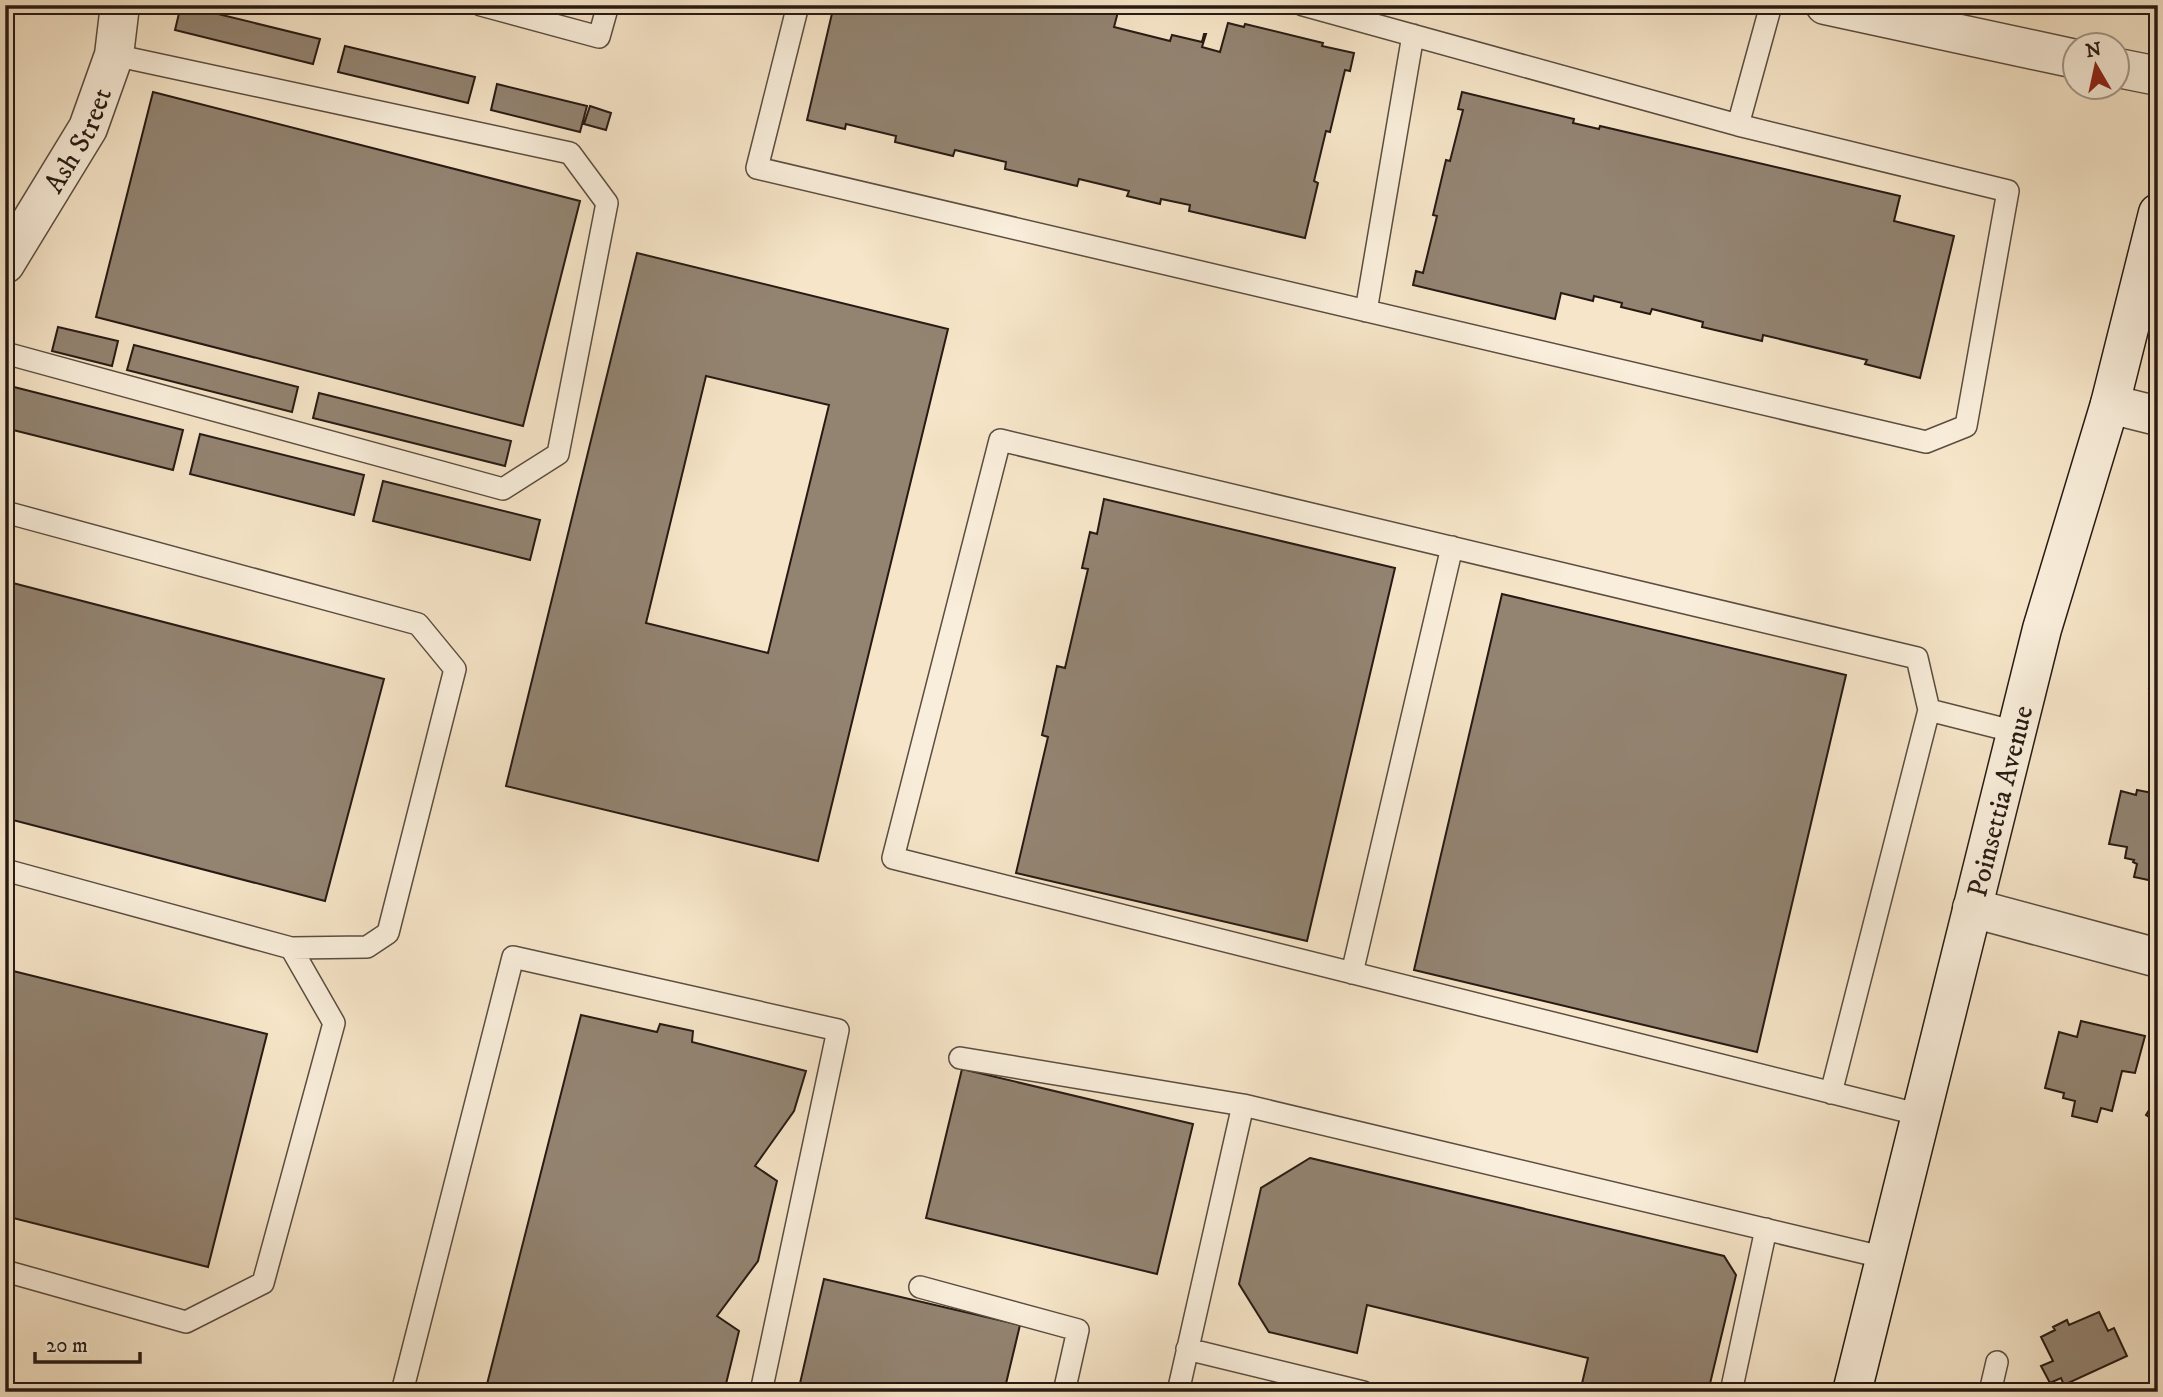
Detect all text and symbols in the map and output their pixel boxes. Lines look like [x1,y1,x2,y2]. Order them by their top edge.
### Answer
north arrow [2062,32,2132,102]
text: N [2084,38,2103,63]
street label: Ash Street [37,83,120,200]
street label: Poinsettia Avenue [1960,702,2041,901]
scale bar [35,1320,140,1364]
text: 20 m [46,1333,88,1359]

